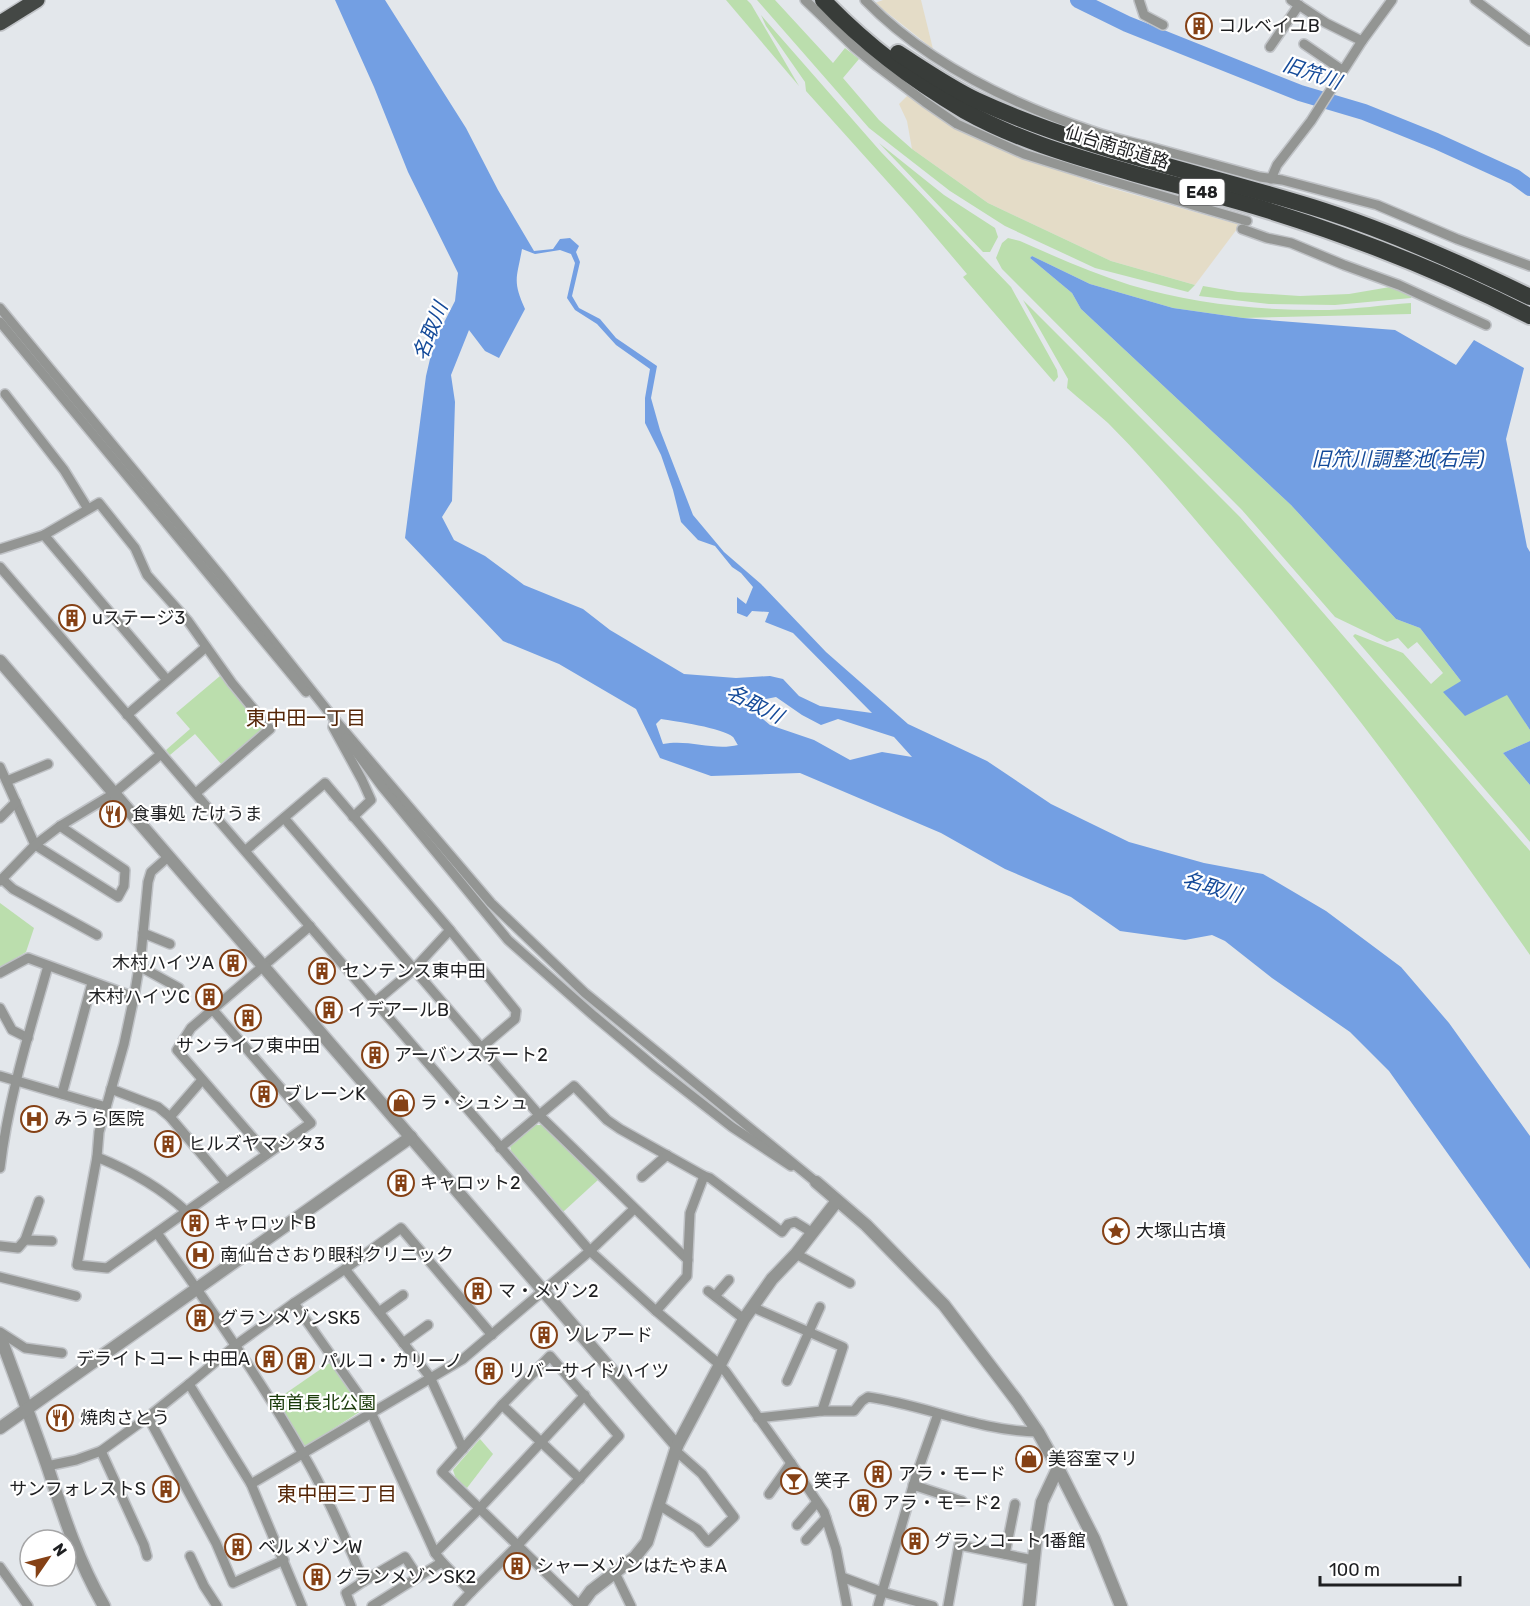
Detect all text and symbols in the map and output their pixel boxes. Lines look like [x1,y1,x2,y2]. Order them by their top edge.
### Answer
building icon: コルベイユB [1184,11,1214,41]
place label: コルベイユB [1218,15,1320,37]
water label: 旧笊川 [1280,52,1346,95]
street label: 仙台南部道路 [1062,121,1172,173]
road number: E48 [1180,179,1224,205]
water label: 名取川 [408,297,453,363]
water label: 旧笊川調整池(右岸) [1311,447,1485,471]
building icon: uステージ3 [57,603,87,633]
place label: uステージ3 [92,607,185,629]
water label: 名取川 [723,680,789,729]
district label: 東中田一丁目 [246,706,366,730]
restaurant icon: 食事処 たけうま [98,799,128,829]
place label: 食事処 たけうま [132,803,262,825]
water label: 名取川 [1180,867,1246,908]
building icon: 木村ハイツA [218,948,248,978]
place label: 木村ハイツA [112,952,214,974]
building icon: センテンス東中田 [307,956,337,986]
place label: センテンス東中田 [342,960,486,982]
building icon: 木村ハイツC [194,982,224,1012]
place label: 木村ハイツC [88,986,190,1008]
building icon: イデアールB [314,995,344,1025]
place label: イデアールB [348,999,449,1021]
building icon: サンライフ東中田 [233,1003,263,1033]
place label: サンライフ東中田 [176,1035,320,1057]
building icon: アーバンステート2 [360,1040,390,1070]
place label: アーバンステート2 [394,1044,548,1066]
building icon: ブレーンK [249,1079,279,1109]
place label: ブレーンK [284,1083,366,1105]
shop icon: ラ・シュシュ [386,1088,416,1118]
place label: ラ・シュシュ [420,1092,528,1114]
hospital icon: みうら医院 [19,1104,49,1134]
place label: みうら医院 [54,1108,144,1130]
building icon: ヒルズヤマシタ3 [153,1129,183,1159]
place label: ヒルズヤマシタ3 [188,1133,325,1155]
building icon: キャロット2 [386,1168,416,1198]
place label: キャロット2 [420,1172,521,1194]
building icon: キャロットB [180,1208,210,1238]
place label: キャロットB [214,1212,316,1234]
place icon: 大塚山古墳 [1101,1216,1131,1246]
place label: 大塚山古墳 [1136,1220,1226,1242]
hospital icon: 南仙台さおり眼科クリニック [185,1240,215,1270]
place label: 南仙台さおり眼科クリニック [220,1244,454,1266]
building icon: マ・メゾン2 [463,1276,493,1306]
place label: マ・メゾン2 [498,1280,599,1302]
building icon: グランメゾンSK5 [185,1303,215,1333]
place label: グランメゾンSK5 [220,1307,360,1329]
building icon: ソレアード [529,1320,559,1350]
place label: ソレアード [564,1324,653,1346]
building icon: デライトコート中田A [254,1344,284,1374]
building icon: パルコ・カリーノ [286,1346,316,1376]
place label: デライトコート中田A [76,1348,250,1370]
place label: パルコ・カリーノ [320,1350,463,1372]
building icon: リバーサイドハイツ [474,1356,504,1386]
place label: リバーサイドハイツ [508,1360,669,1382]
park label: 南首長北公園 [268,1392,376,1414]
restaurant icon: 焼肉さとう [45,1403,75,1433]
place label: 焼肉さとう [80,1407,170,1429]
shop icon: 美容室マリ [1014,1444,1044,1474]
place label: 美容室マリ [1048,1448,1138,1470]
building icon: アラ・モード [863,1459,893,1489]
place label: アラ・モード [898,1463,1006,1485]
bar icon: 笑子 [779,1466,809,1496]
place label: 笑子 [814,1470,850,1492]
building icon: サンフォレストS [151,1474,181,1504]
place label: サンフォレストS [9,1478,146,1500]
district label: 東中田三丁目 [277,1482,397,1506]
building icon: アラ・モード2 [848,1488,878,1518]
place label: アラ・モード2 [882,1492,1001,1514]
building icon: グランコート1番館 [900,1526,930,1556]
north arrow [18,1528,78,1588]
place label: グランコート1番館 [934,1530,1086,1552]
building icon: ベルメゾンW [223,1532,253,1562]
place label: ベルメゾンW [258,1536,362,1558]
text: N [49,1540,71,1560]
scale bar [1320,1549,1460,1587]
building icon: シャーメゾンはたやまA [502,1551,532,1581]
place label: シャーメゾンはたやまA [536,1555,727,1577]
text: 100 m [1329,1559,1380,1581]
building icon: グランメゾンSK2 [302,1562,332,1592]
place label: グランメゾンSK2 [336,1566,476,1588]

